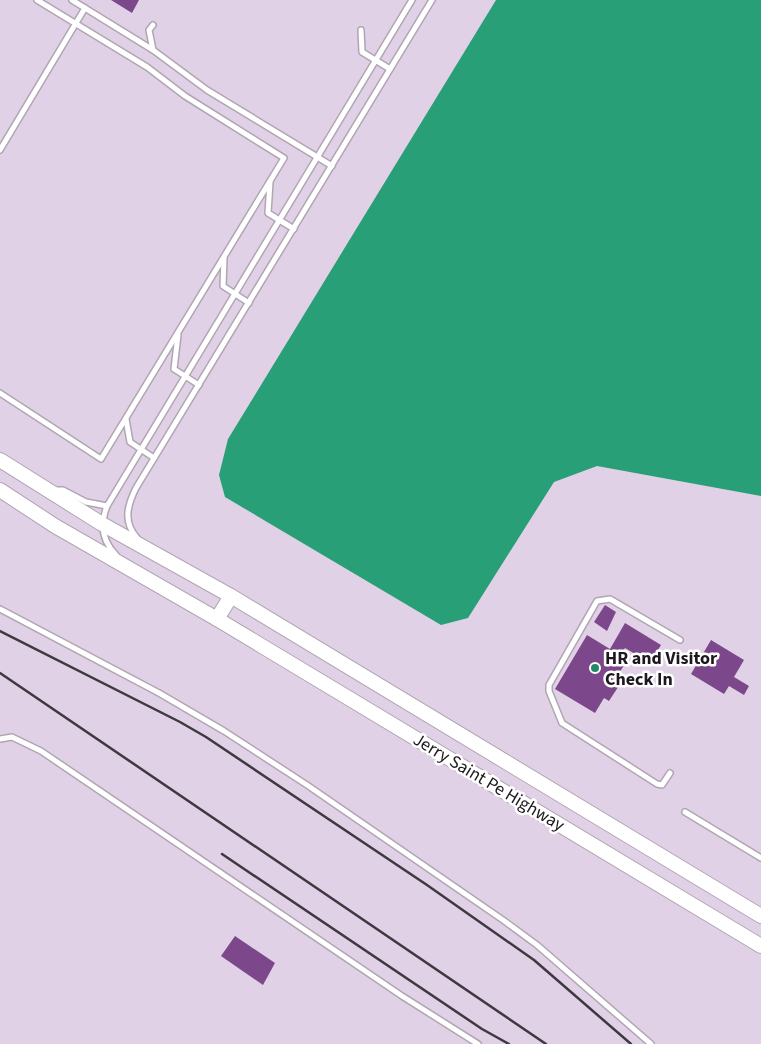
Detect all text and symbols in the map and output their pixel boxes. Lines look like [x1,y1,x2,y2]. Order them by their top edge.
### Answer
place label: HR and Visitor Check In [605,646,718,692]
marker: HR and Visitor Check In [589,662,601,674]
street label: Jerry Saint Pe Highway [408,727,570,838]

